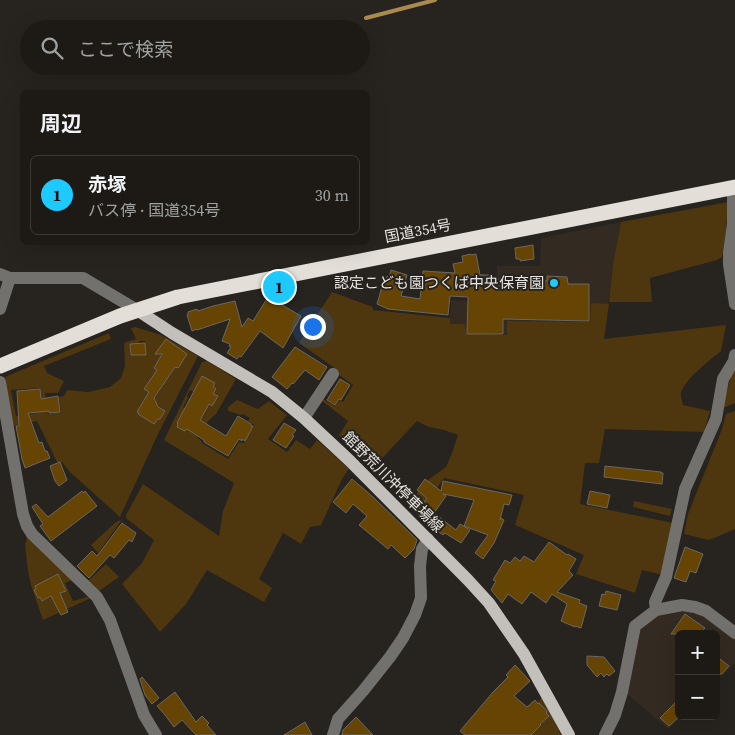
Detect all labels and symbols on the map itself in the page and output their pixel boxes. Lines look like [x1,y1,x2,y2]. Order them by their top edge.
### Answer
street label: 国道354号 [383,214,453,247]
pin: 1 [263,268,295,306]
place label: 認定こども園つくば中央保育園 [334,272,544,293]
marker: 認定こども園つくば中央保育園 [548,277,560,289]
your location [300,314,326,340]
street label: 館野荒川沖停車場線 [338,426,449,537]

